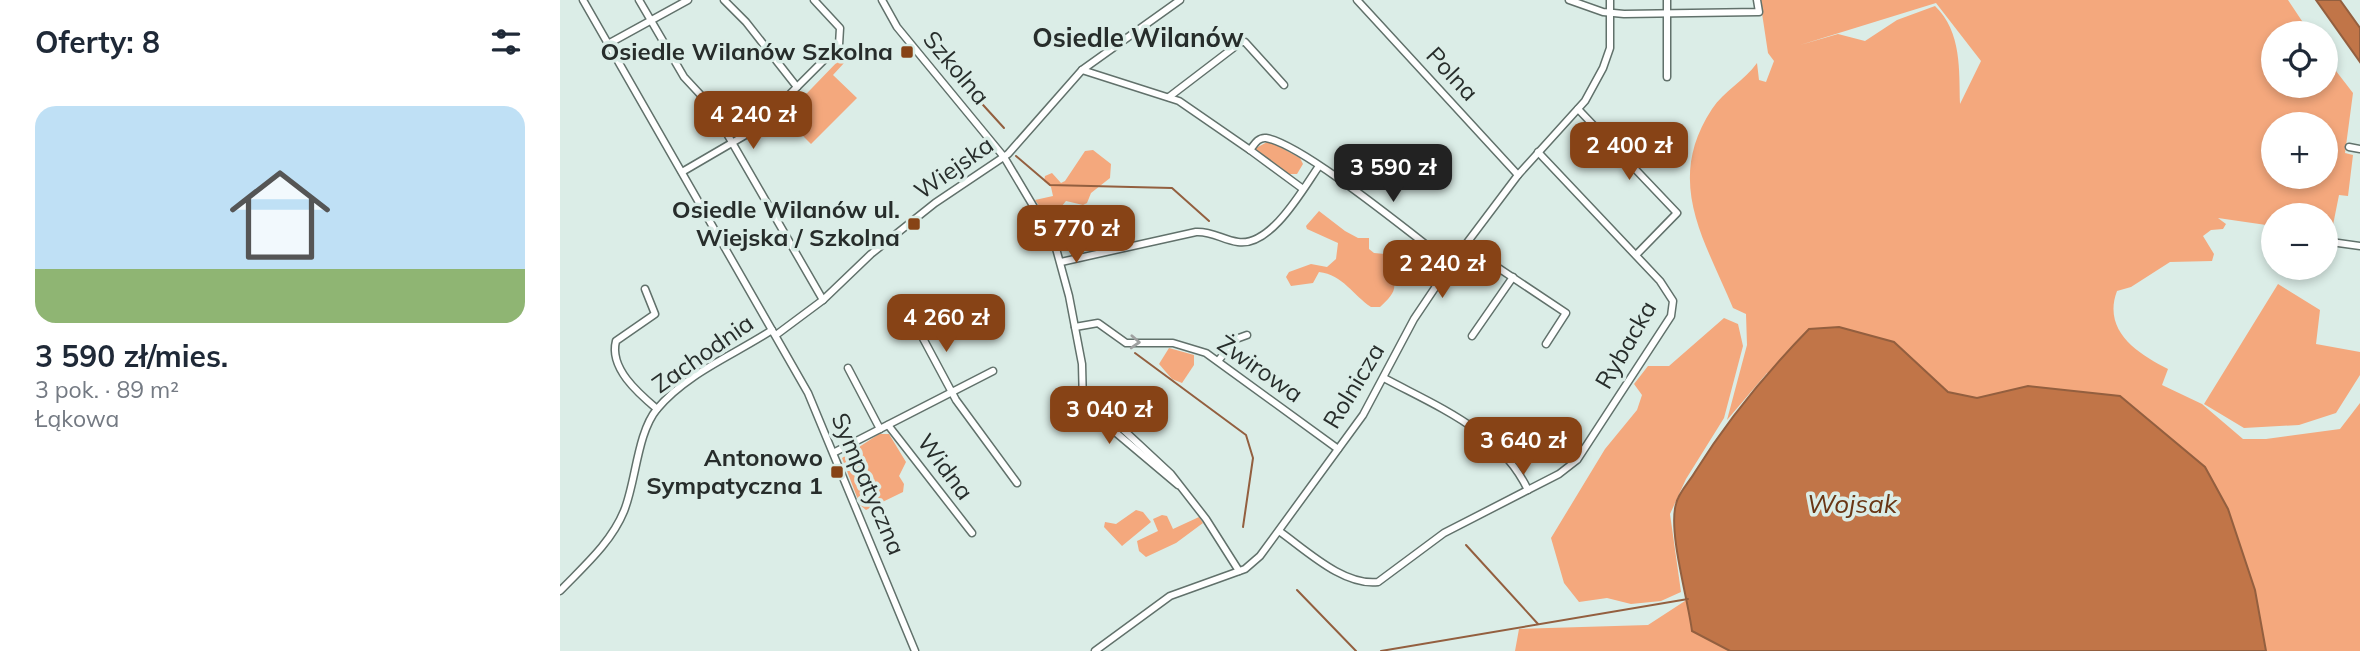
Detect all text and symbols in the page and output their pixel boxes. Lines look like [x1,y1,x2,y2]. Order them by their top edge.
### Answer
district label: Osiedle Wilanów [1032,21,1244,54]
map controls [2261,21,2338,280]
button: locate [2261,21,2338,98]
text: Oferty: 8 [35,23,160,61]
icon: filters [487,23,525,61]
street label: Szkolna [917,24,996,110]
place label: Osiedle Wilanów Szkolna [600,36,893,66]
street label: Polna [1420,40,1485,107]
marker: Osiedle Wilanów Szkolna [899,44,915,60]
pin: 4 240 zł [681,92,825,151]
text: 4 240 zł [710,99,796,128]
button: + [2261,112,2338,189]
pin: 2 400 zł [1557,122,1701,182]
street label: Wiejska [908,129,999,205]
text: 2 400 zł [1586,130,1672,159]
pin: 3 590 zł [1321,144,1465,204]
icon: home [217,152,343,278]
text: 3 590 zł [1350,152,1436,181]
place label: Osiedle Wilanów ul. Wiejska / Szkolna [672,194,900,252]
button: − [2261,203,2338,280]
pin: 5 770 zł [1004,205,1148,265]
text: 5 770 zł [1033,213,1119,242]
marker: Osiedle Wilanów ul. Wiejska / Szkolna [906,216,922,232]
pin: 2 240 zł [1370,240,1514,300]
text: 2 240 zł [1399,248,1485,277]
pin: 4 260 zł [874,294,1018,354]
street label: Rybacka [1588,295,1662,394]
text: 4 260 zł [903,302,989,331]
street label: Zachodnia [646,307,759,399]
street label: Żwirowa [1212,328,1309,408]
one-way arrow [1130,334,1141,349]
text: 3 590 zł/mies. [35,337,228,375]
street label: Rolnicza [1316,337,1390,434]
text: 3 pok. · 89 m² [35,375,179,404]
pin: 3 040 zł [1037,386,1181,446]
text: 3 040 zł [1066,394,1152,423]
text: Łąkowa [35,404,119,433]
street label: Sympatyczna [826,408,912,559]
pin: 3 640 zł [1451,418,1595,477]
text: 3 640 zł [1480,425,1566,454]
street label: Widna [911,427,980,505]
place label: Antonowo Sympatyczna 1 [646,442,823,500]
marker: Antonowo Sympatyczna 1 [829,464,845,480]
water label: Wojsak [1807,487,1898,520]

